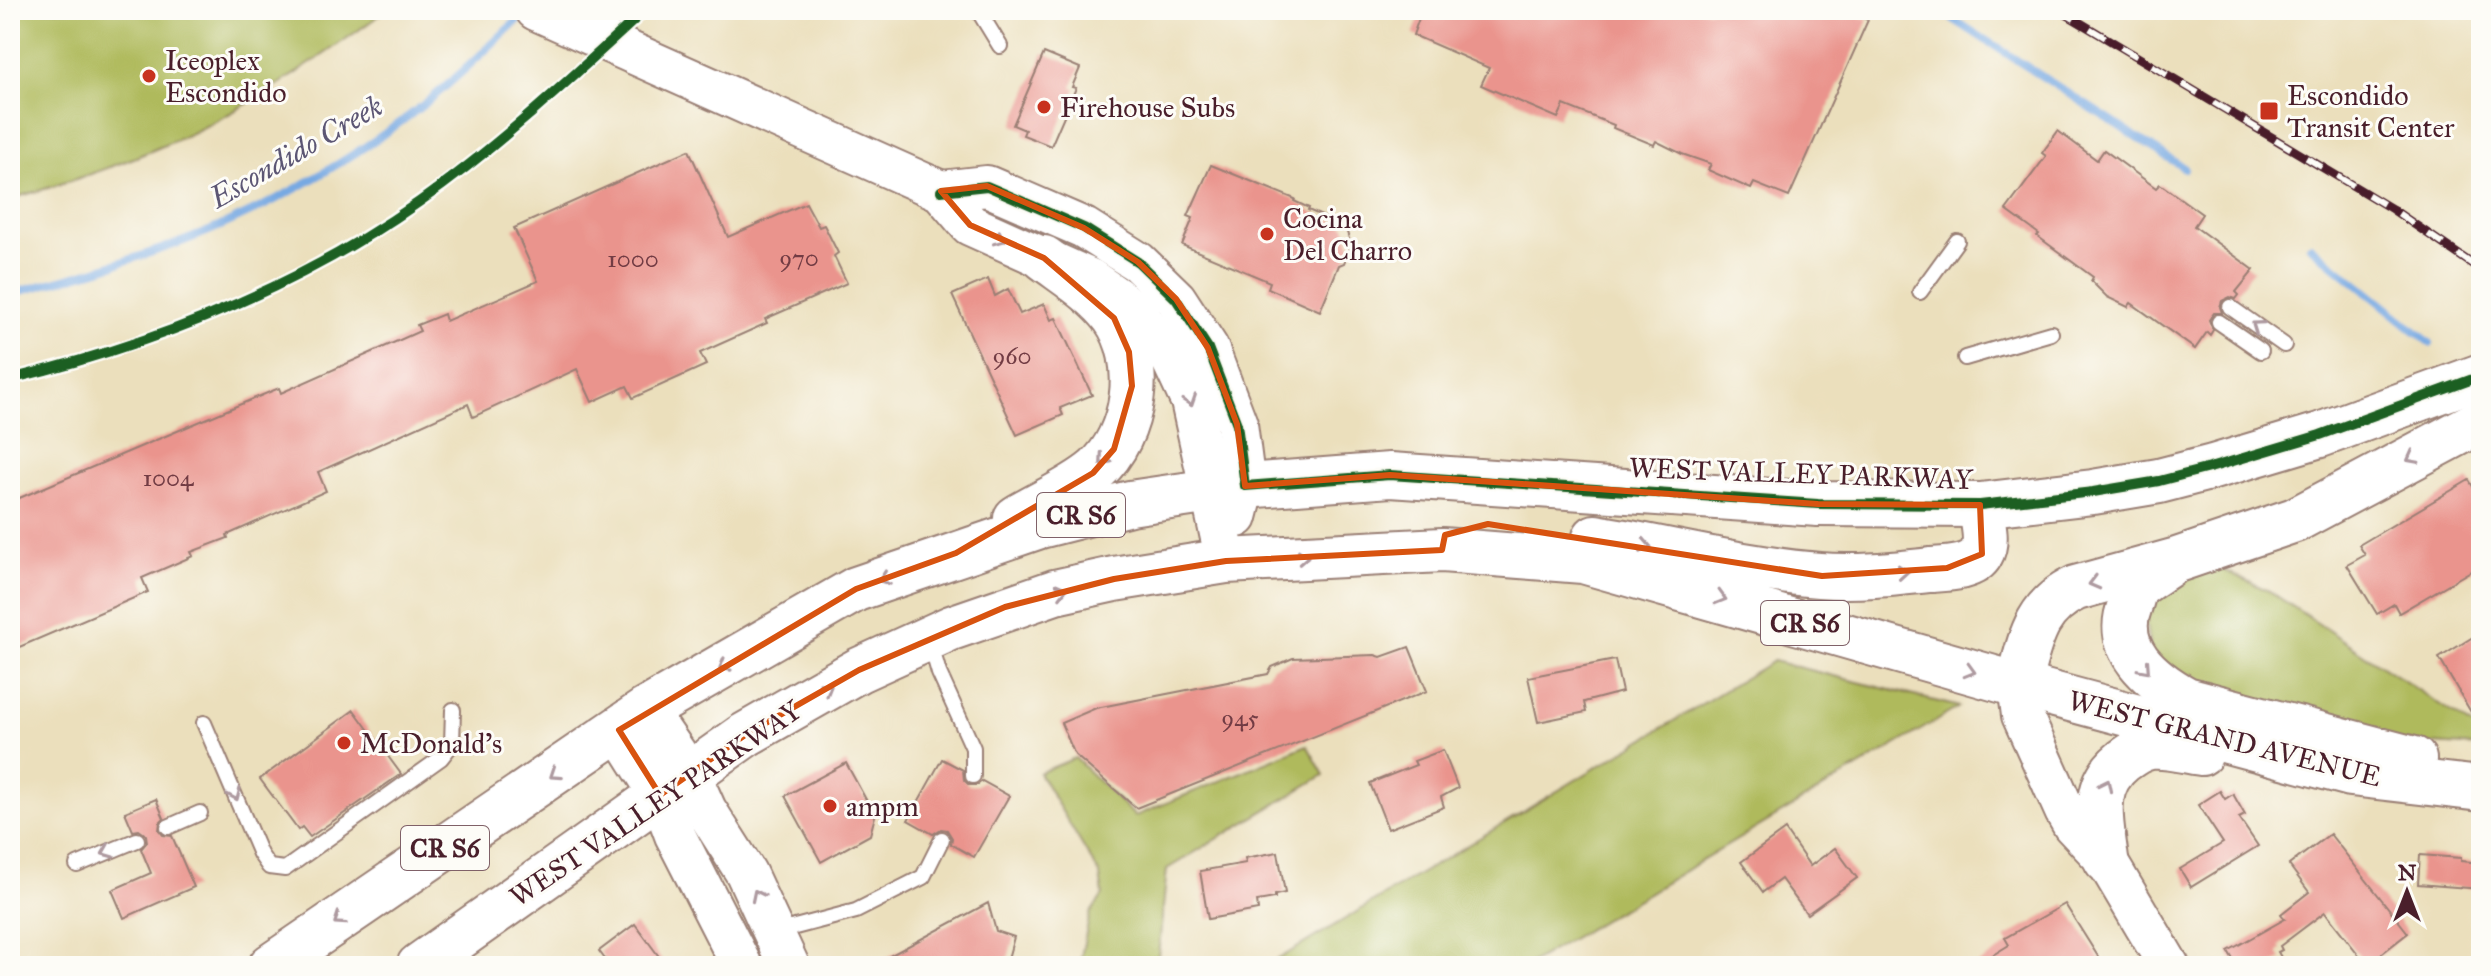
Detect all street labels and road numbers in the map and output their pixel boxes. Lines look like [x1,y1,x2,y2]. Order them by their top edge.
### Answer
street label: WEST VALLEY PARKWAY [1628,450,1975,497]
road number: CR S6 [1037,493,1125,537]
road number: CR S6 [1761,601,1849,645]
street label: WEST GRAND AVENUE [2065,683,2385,794]
street label: WEST VALLEY PARKWAY [503,692,809,914]
road number: CR S6 [401,826,489,870]

